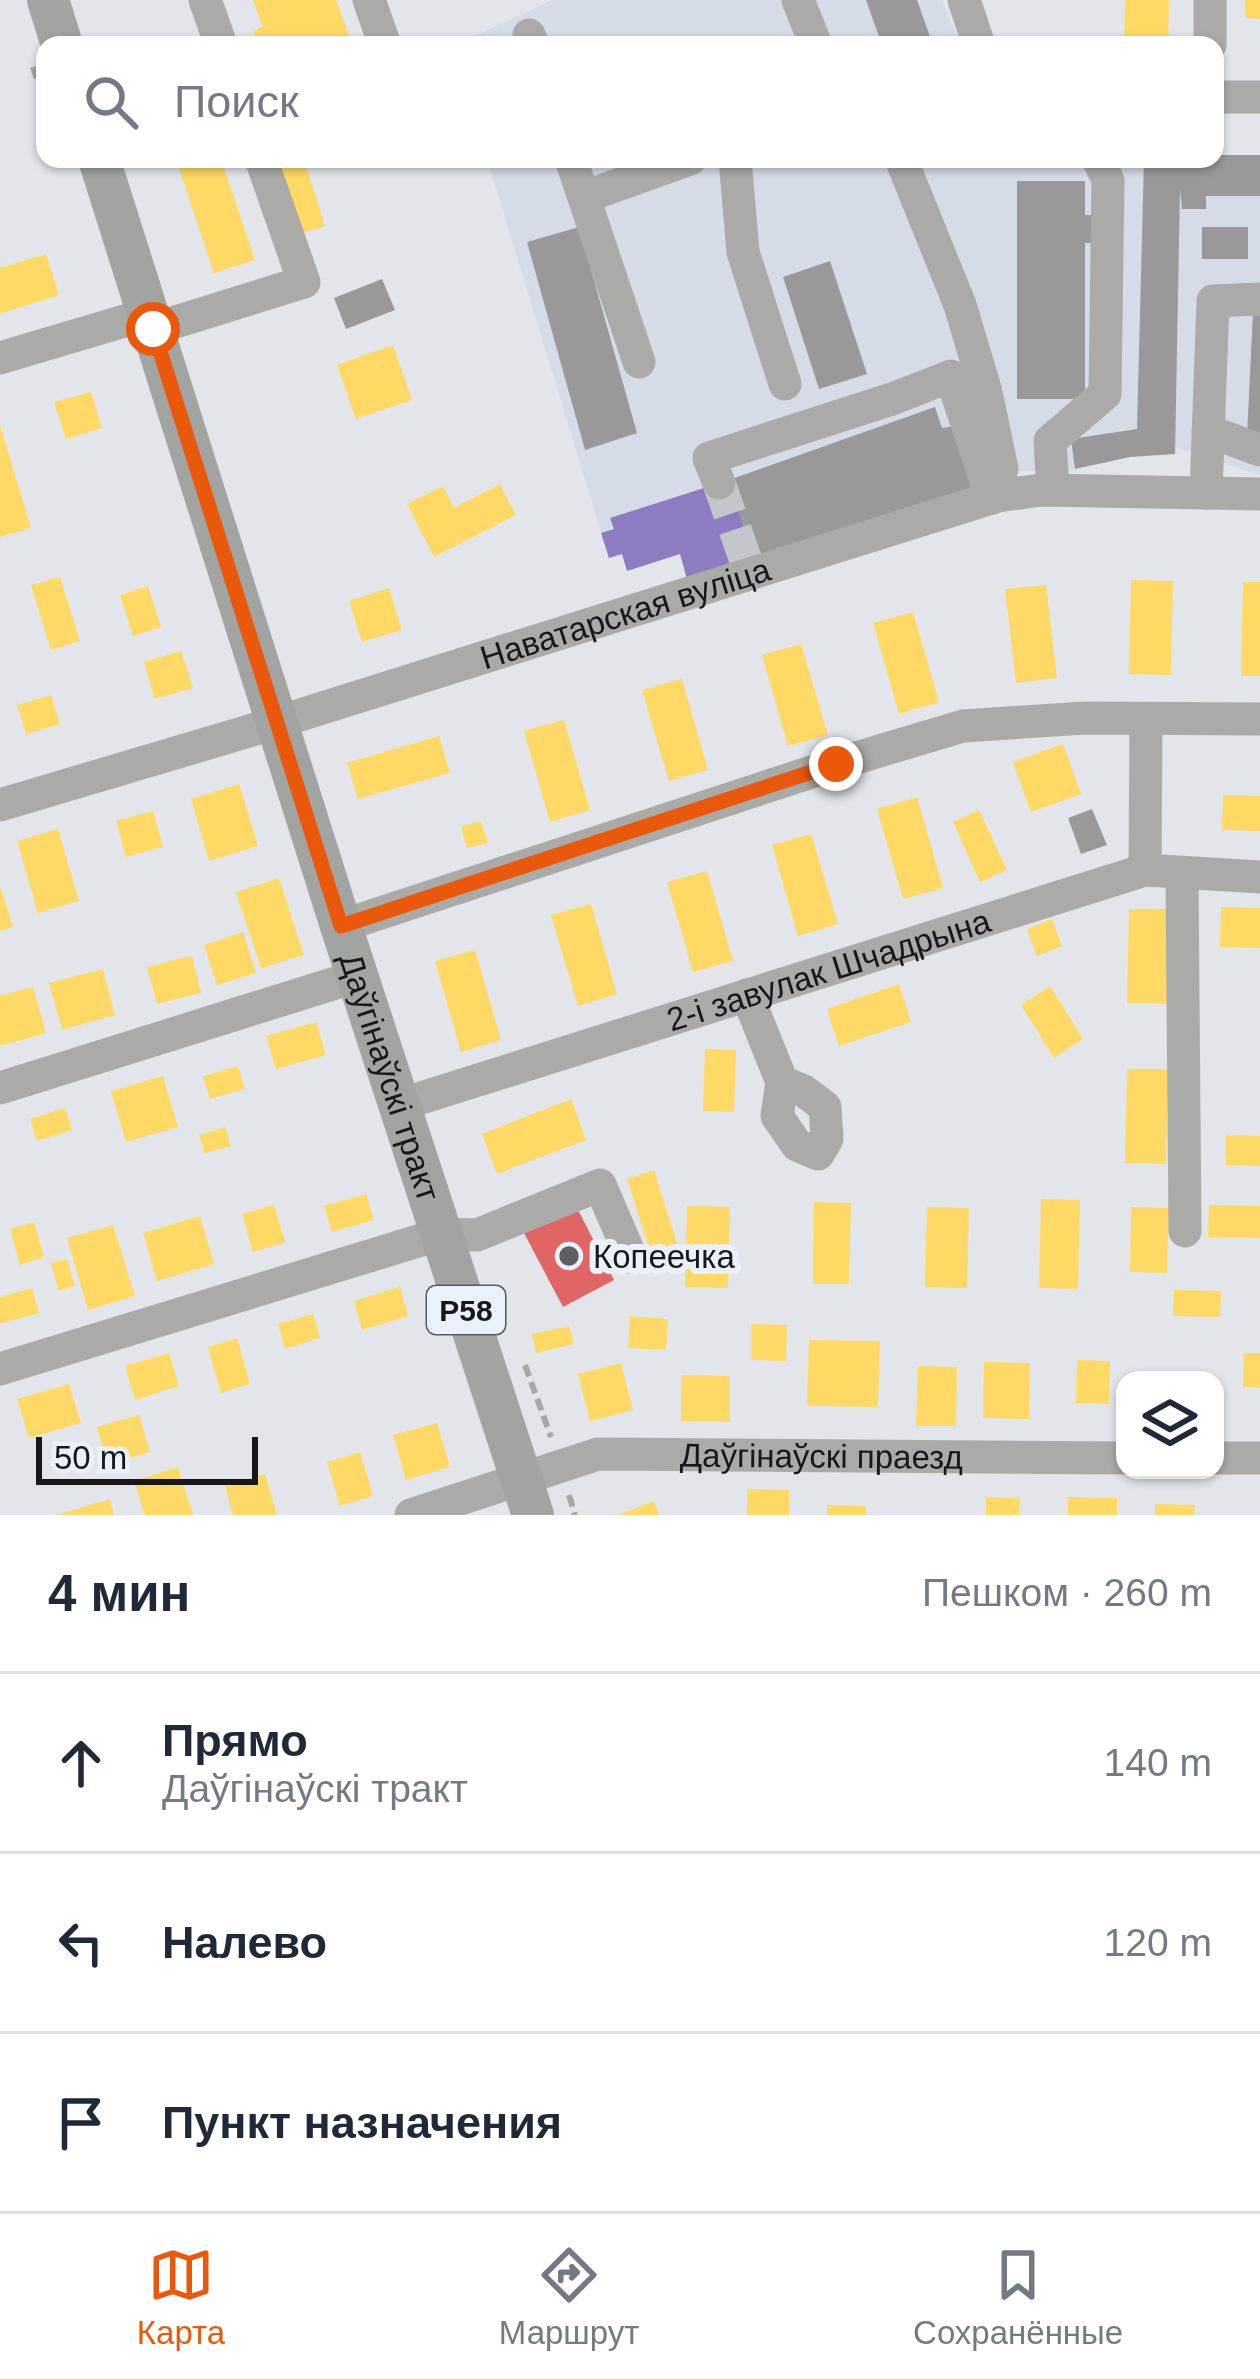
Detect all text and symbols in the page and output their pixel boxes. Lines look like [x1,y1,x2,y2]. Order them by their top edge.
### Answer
search box [36,36,1224,168]
icon: search [78,69,144,135]
text: Поиск [174,76,299,127]
route start [126,302,180,356]
street label: Наватарская вуліца [476,550,775,676]
route end [809,737,863,791]
street label: 2-і завулак Шчадрына [662,901,995,1038]
street label: Даўгінаўскі тракт [332,948,448,1206]
place label: Копеечка [593,1238,735,1275]
marker: Копеечка [556,1243,582,1269]
road number: Р58 [427,1286,505,1334]
map controls [1116,1371,1224,1479]
button: layers [1116,1371,1224,1479]
scale bar [36,1431,258,1484]
street label: Даўгінаўскі праезд [680,1436,963,1475]
text: 50 m [54,1439,127,1476]
text: 4 мин [48,1565,190,1622]
text: Пешком · 260 m [922,1571,1212,1614]
text: Прямо [162,1715,308,1766]
icon: ahead [48,1730,114,1796]
text: 140 m [1104,1741,1212,1784]
text: Даўгінаўскі тракт [162,1767,468,1810]
icon: left [48,1910,114,1976]
text: Налево [162,1917,327,1968]
text: 120 m [1104,1921,1212,1964]
icon: arrive [48,2090,114,2156]
text: Пункт назначения [162,2097,562,2148]
tab: Карта [137,2242,225,2352]
tab: Маршрут [499,2242,639,2352]
tab: Сохранённые [913,2242,1123,2352]

